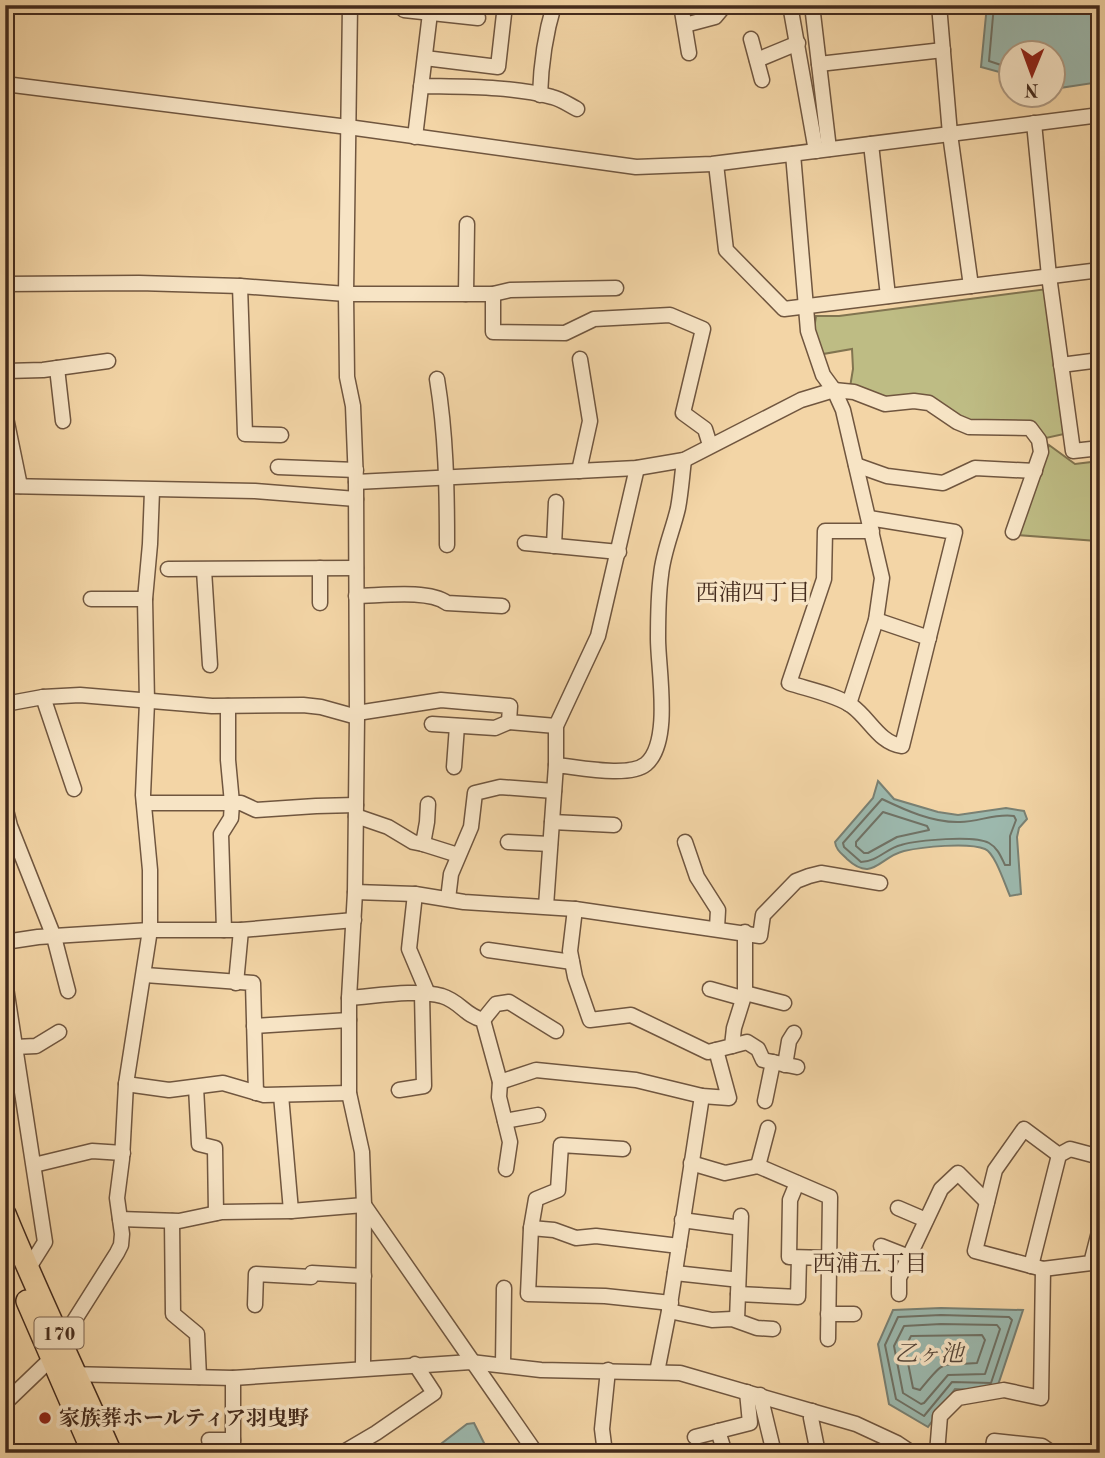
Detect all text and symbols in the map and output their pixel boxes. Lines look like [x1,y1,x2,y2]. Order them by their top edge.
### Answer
north arrow [996,38,1066,108]
text: N [1024,79,1039,98]
district label: 西浦四丁目 [696,580,811,605]
district label: 西浦五丁目 [813,1251,928,1276]
road number: 170 [34,1317,84,1348]
water label: 乙ヶ池 [895,1342,967,1366]
place label: 家族葬ホールティア羽曳野 [59,1407,309,1430]
marker: 家族葬ホールティア羽曳野 [37,1410,53,1426]

